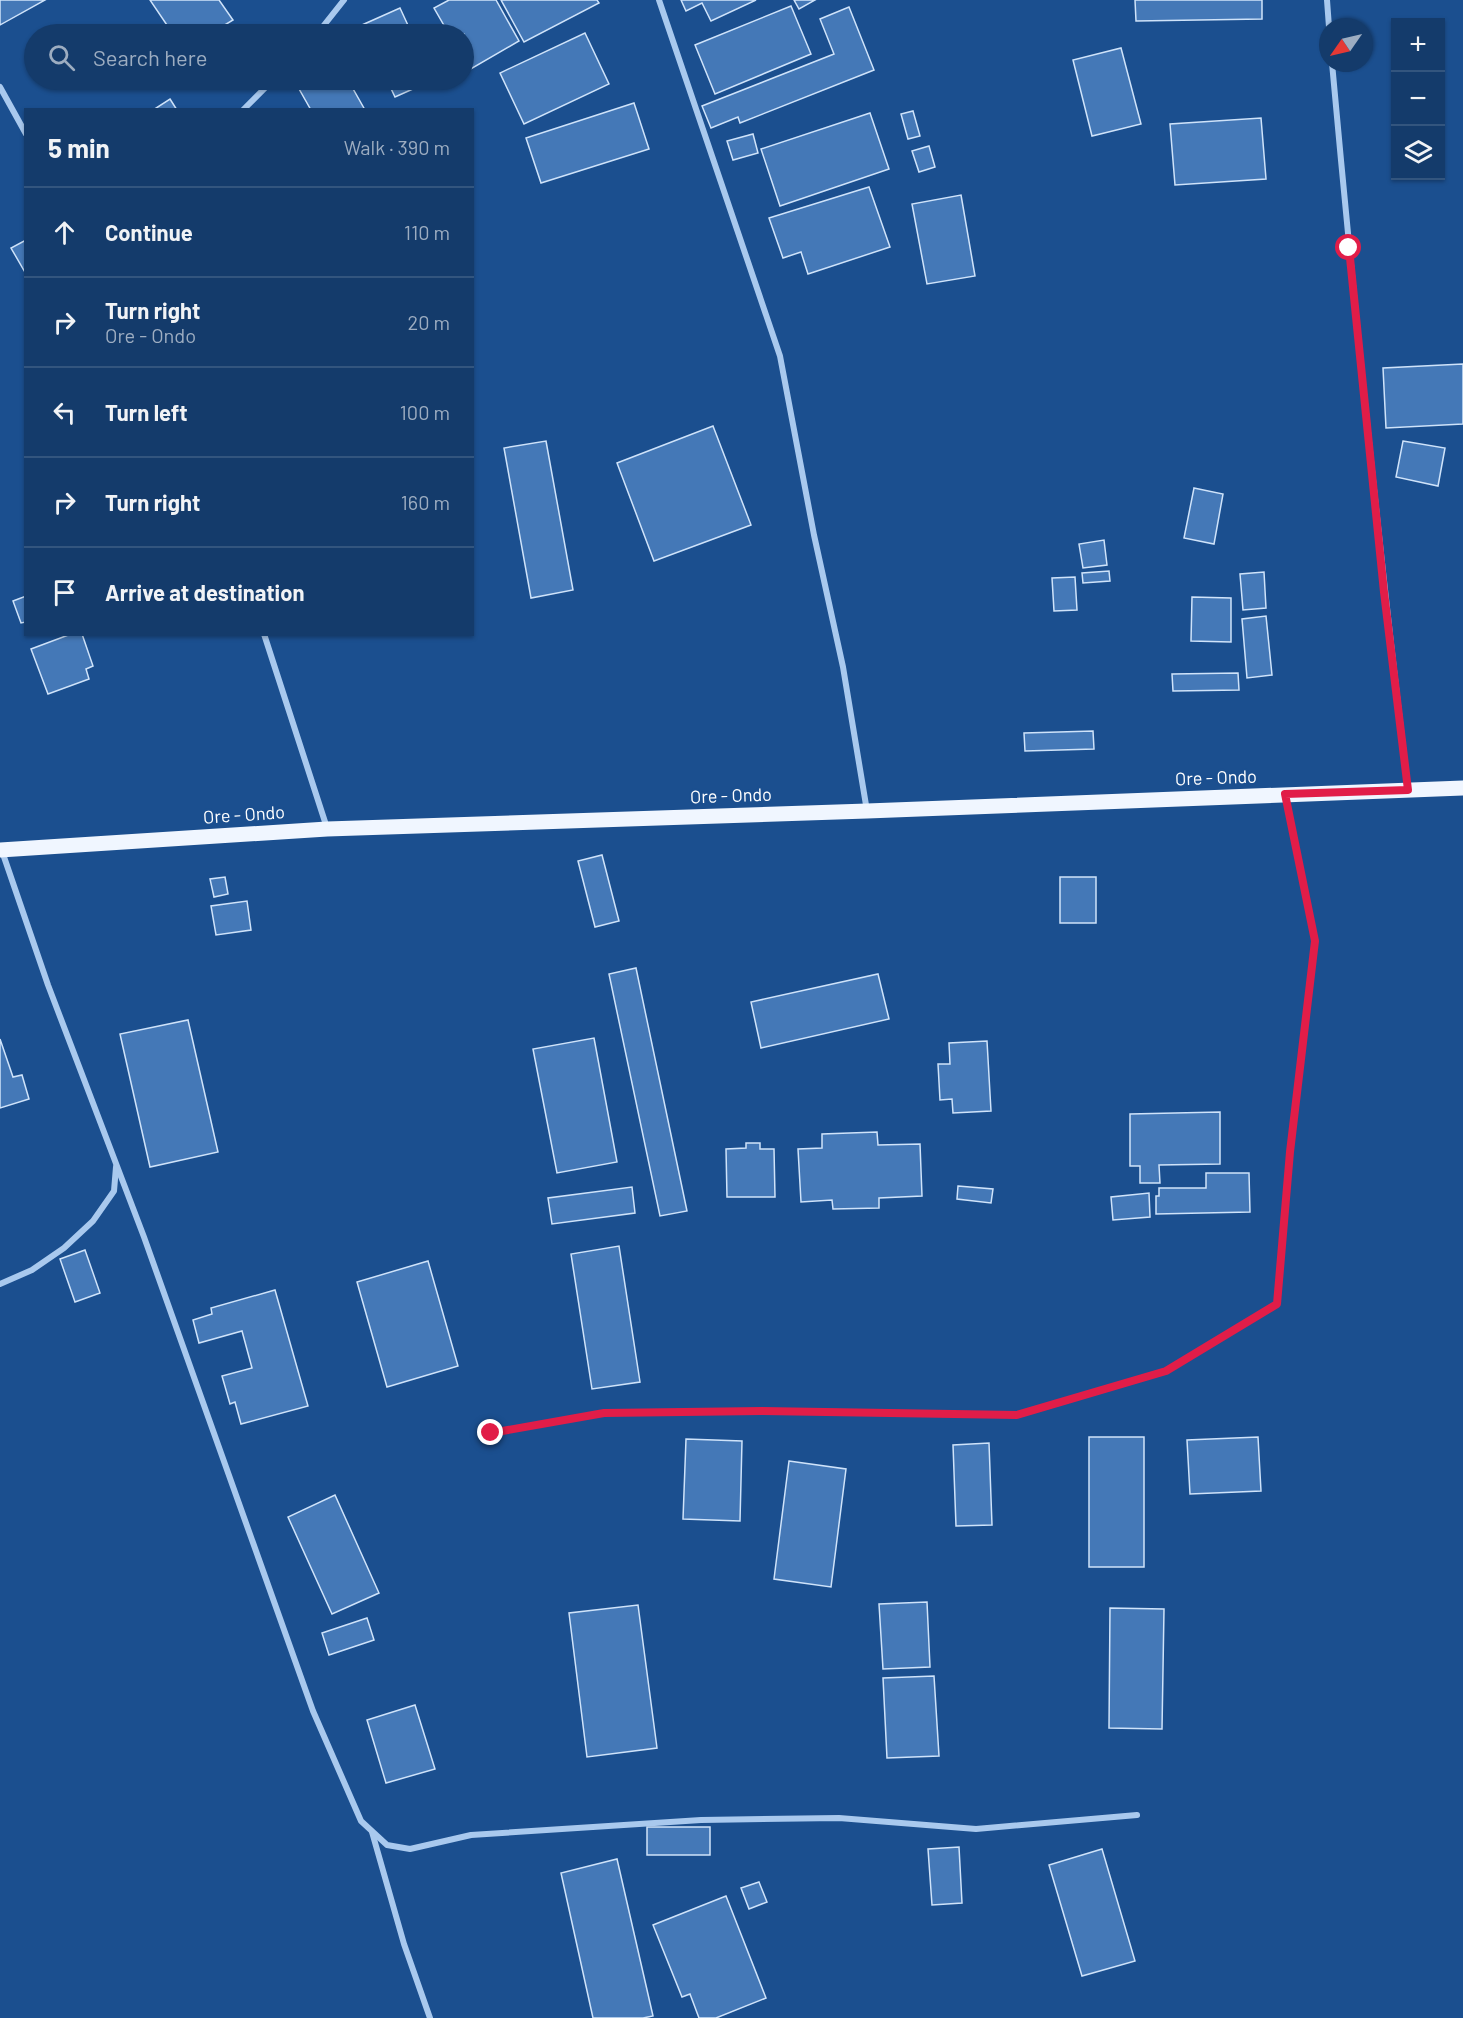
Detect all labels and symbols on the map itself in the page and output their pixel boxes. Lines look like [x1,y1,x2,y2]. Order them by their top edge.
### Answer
north arrow [1319,18,1373,72]
route start [1335,234,1361,260]
street label: Ore - Ondo [1175,765,1257,789]
street label: Ore - Ondo [690,783,772,807]
street label: Ore - Ondo [202,800,286,828]
route end [477,1419,503,1445]

